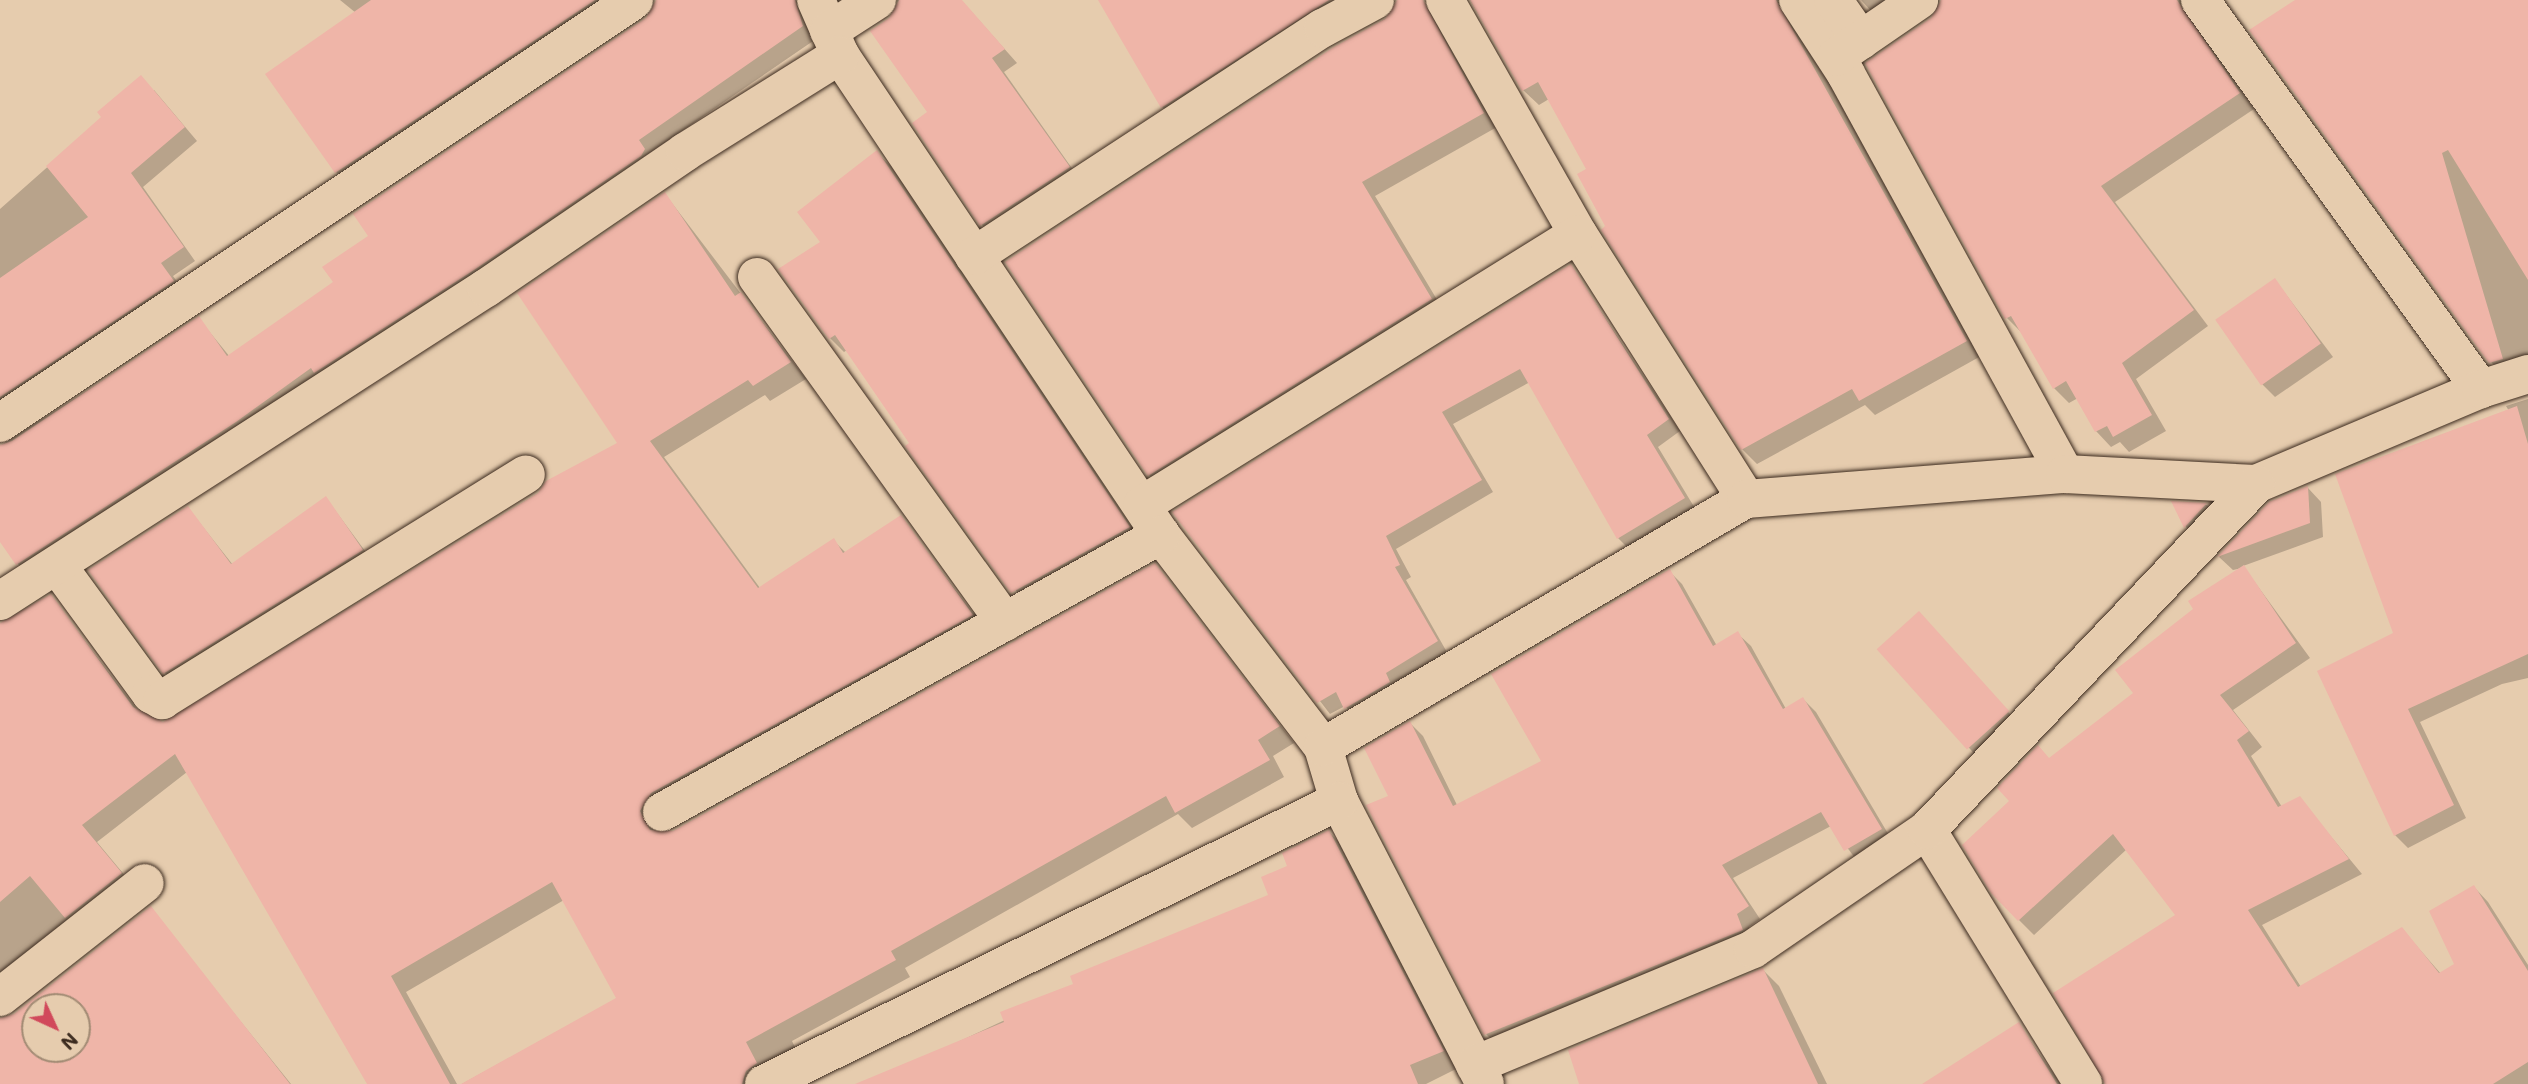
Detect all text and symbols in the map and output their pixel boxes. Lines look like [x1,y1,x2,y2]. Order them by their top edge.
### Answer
north arrow [21,993,91,1063]
text: N [56,1028,84,1056]

